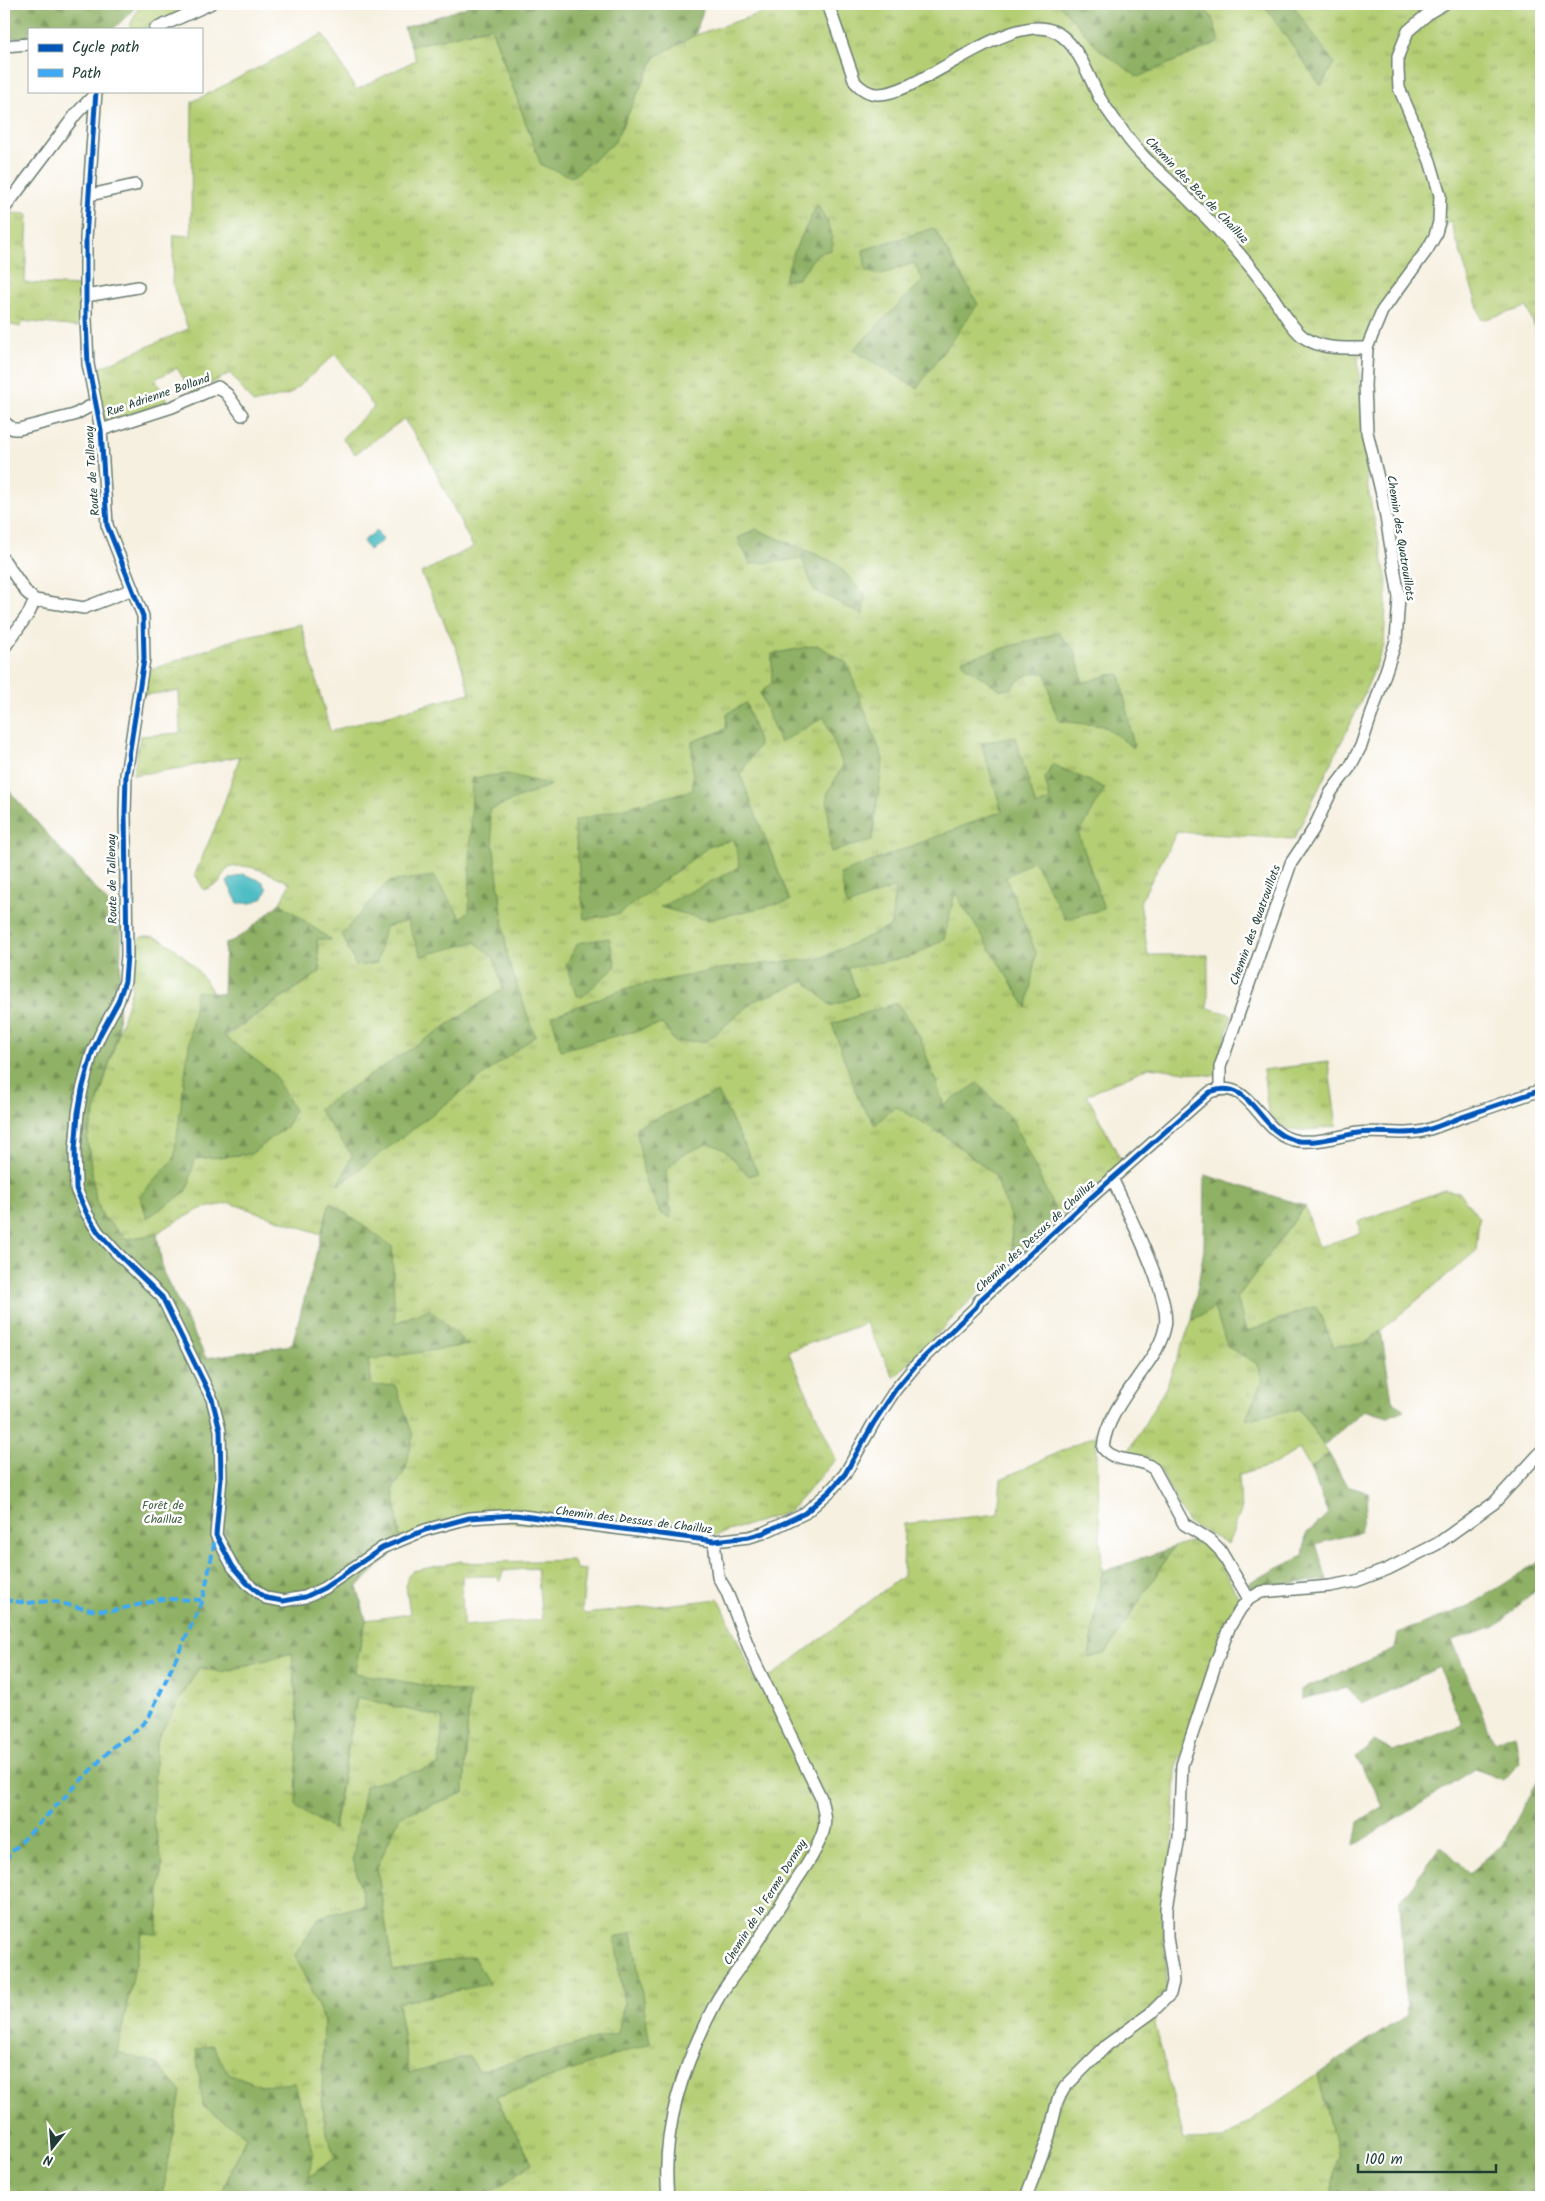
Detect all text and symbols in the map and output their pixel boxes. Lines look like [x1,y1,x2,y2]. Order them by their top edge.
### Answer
legend [28,28,202,92]
text: Cycle path [72,36,139,60]
text: Path [72,62,101,86]
street label: Chemin des Bas de Chailluz [1140,133,1253,248]
street label: Rue Adrienne Bolland [104,369,213,422]
street label: Route de Tallenay [80,425,105,517]
street label: Chemin des Quatrouillots [1381,474,1420,602]
street label: Route de Tallenay [102,833,123,924]
street label: Chemin des Quatrouillots [1225,862,1286,988]
street label: Chemin des Dessus de Chailluz [971,1175,1100,1297]
park label: Forêt de Chailluz [142,1496,184,1529]
street label: Chemin des Dessus de Chailluz [554,1501,714,1540]
street label: Chemin de la Ferme Dormoy [719,1835,812,1969]
north arrow [28,2124,78,2174]
scale bar [1358,2141,1495,2173]
text: N [41,2148,56,2171]
text: 100 m [1365,2148,1403,2172]

